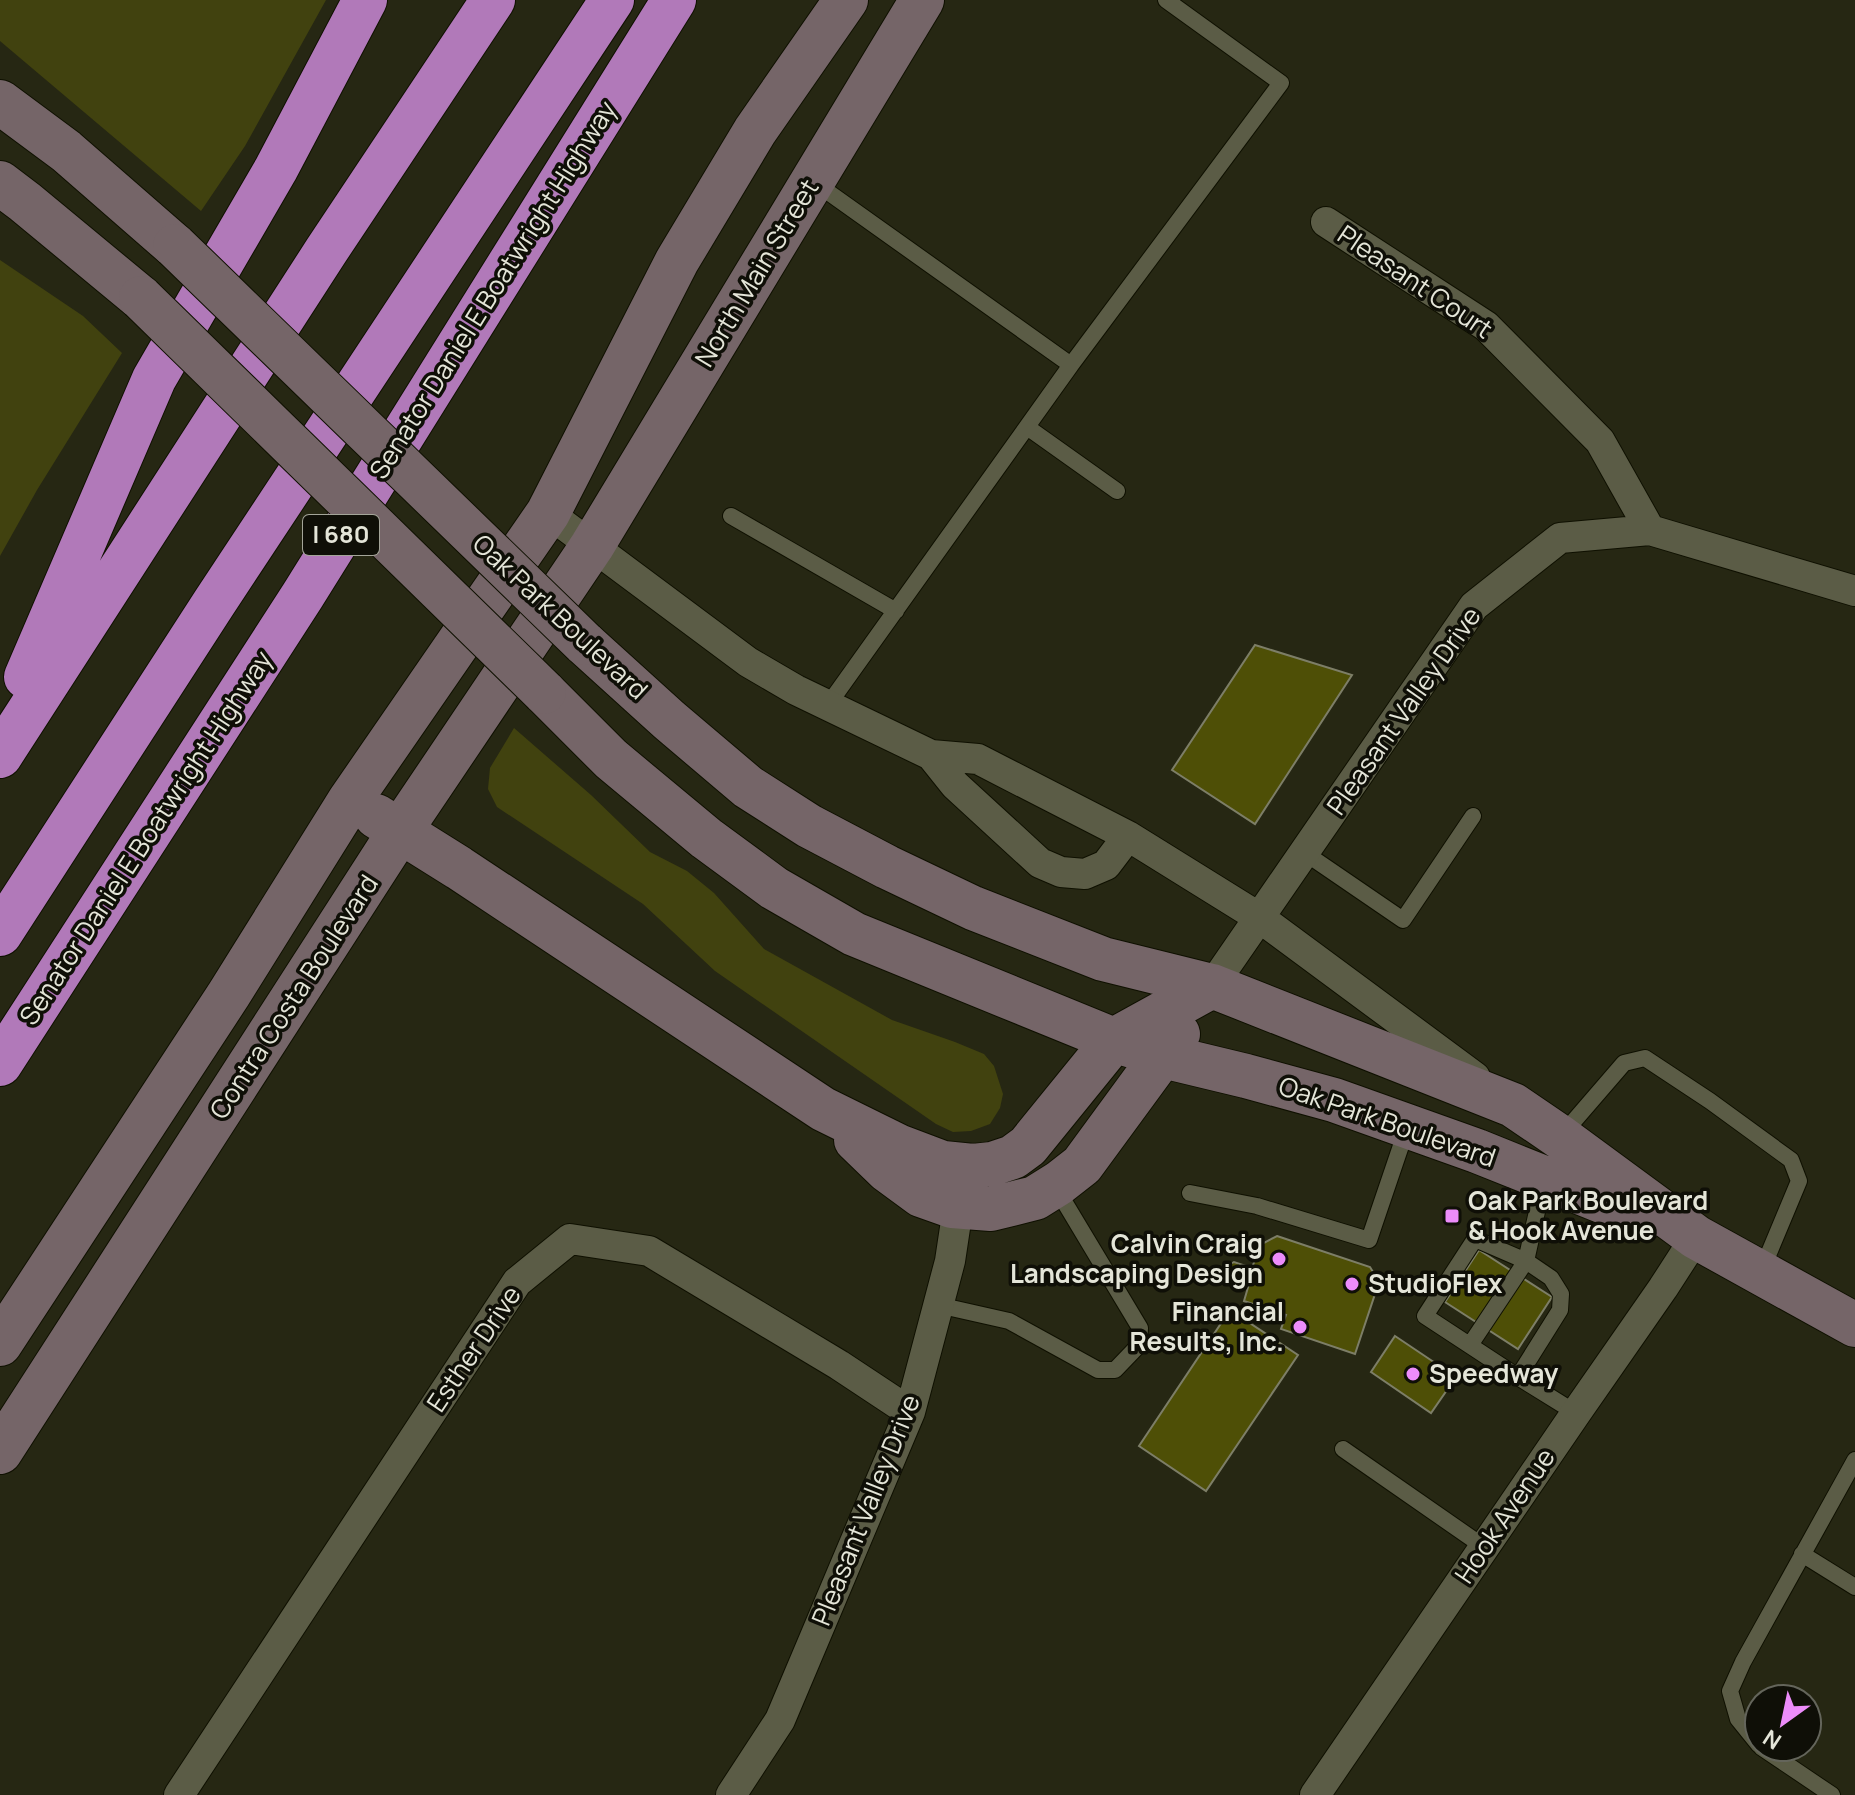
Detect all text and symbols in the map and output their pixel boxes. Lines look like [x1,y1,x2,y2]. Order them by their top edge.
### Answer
street label: Senator Daniel E Boatwright Highway [360,93,624,485]
street label: North Main Street [686,172,826,373]
street label: Pleasant Court [1331,216,1500,346]
road number: I 680 [303,515,379,555]
street label: Oak Park Boulevard [465,526,656,707]
street label: Pleasant Valley Drive [1318,599,1488,822]
street label: Senator Daniel E Boatwright Highway [10,643,280,1032]
street label: Contra Costa Boulevard [201,867,386,1126]
street label: Oak Park Boulevard [1274,1067,1501,1175]
place label: Oak Park Boulevard & Hook Avenue [1468,1182,1708,1248]
marker: Oak Park Boulevard & Hook Avenue [1443,1207,1461,1225]
place label: Calvin Craig Landscaping Design [1010,1225,1263,1291]
marker: Calvin Craig Landscaping Design [1270,1250,1288,1268]
place label: StudioFlex [1368,1265,1503,1301]
marker: StudioFlex [1343,1275,1361,1293]
street label: Esther Drive [418,1278,529,1419]
place label: Financial Results, Inc. [1129,1293,1284,1359]
marker: Financial Results, Inc. [1291,1318,1309,1336]
place label: Speedway [1429,1355,1559,1391]
marker: Speedway [1404,1365,1422,1383]
street label: Pleasant Valley Drive [802,1389,928,1630]
street label: Hook Avenue [1446,1441,1563,1590]
north arrow [1743,1683,1823,1763]
text: N [1757,1723,1787,1757]

